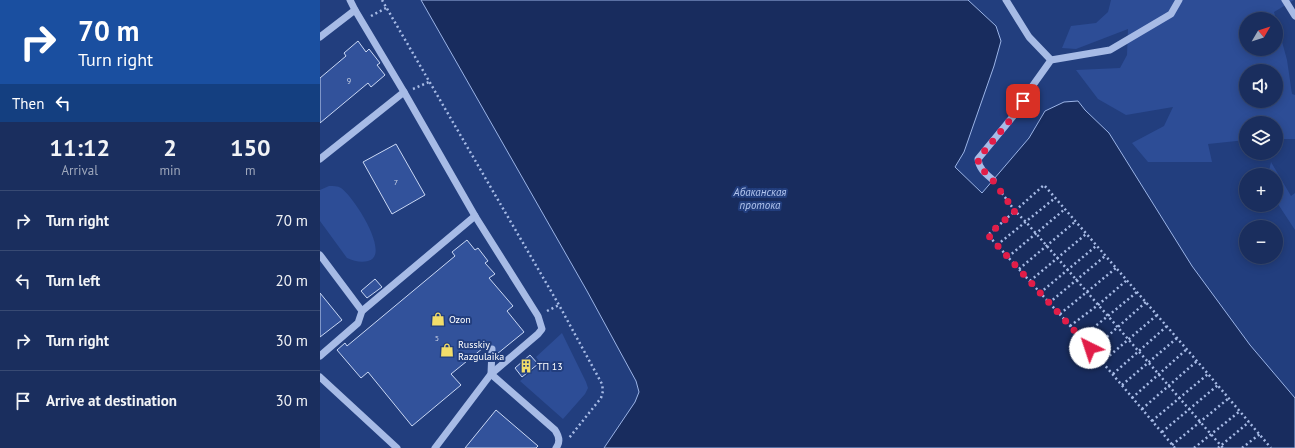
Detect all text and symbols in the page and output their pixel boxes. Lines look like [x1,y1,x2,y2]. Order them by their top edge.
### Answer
text: 70 m [78,12,139,49]
north arrow [1239,12,1283,56]
map controls [1239,12,1283,264]
icon: right [12,16,64,68]
text: Turn right [78,48,153,71]
button: sound [1239,64,1283,108]
house number: 9 [347,75,351,85]
pin [1006,84,1040,118]
icon: arrive [1012,90,1034,112]
icon: left [52,92,74,114]
text: Then [12,94,44,113]
button: layers [1239,116,1283,160]
text: 11:12 [49,132,110,163]
text: 2 [163,132,177,163]
text: 150 [230,132,271,163]
text: Arrival [62,162,98,179]
text: min [159,162,181,179]
text: m [245,162,256,179]
button: + [1239,168,1283,212]
house number: 7 [394,177,398,187]
water label: Абаканская протока [733,185,786,212]
icon: right [12,210,34,232]
text: Turn right [46,211,109,230]
text: 70 m [275,211,308,230]
button: − [1239,220,1283,264]
icon: left [12,270,34,292]
text: Turn left [46,271,100,290]
text: 20 m [275,271,308,290]
shop icon: Ozon [430,311,446,327]
place label: Ozon [449,313,471,326]
position arrow [1069,327,1111,369]
icon: right [12,330,34,352]
text: Turn right [46,331,109,350]
text: 30 m [275,331,308,350]
house number: 5 [435,333,439,343]
place label: Russkiy Razgulaika [458,338,504,363]
shop icon: Russkiy Razgulaika [439,342,455,358]
building icon: ТП 13 [518,358,534,374]
place label: ТП 13 [537,360,563,373]
icon: arrive [12,390,34,412]
text: Arrive at destination [46,391,177,410]
text: 30 m [275,391,308,410]

